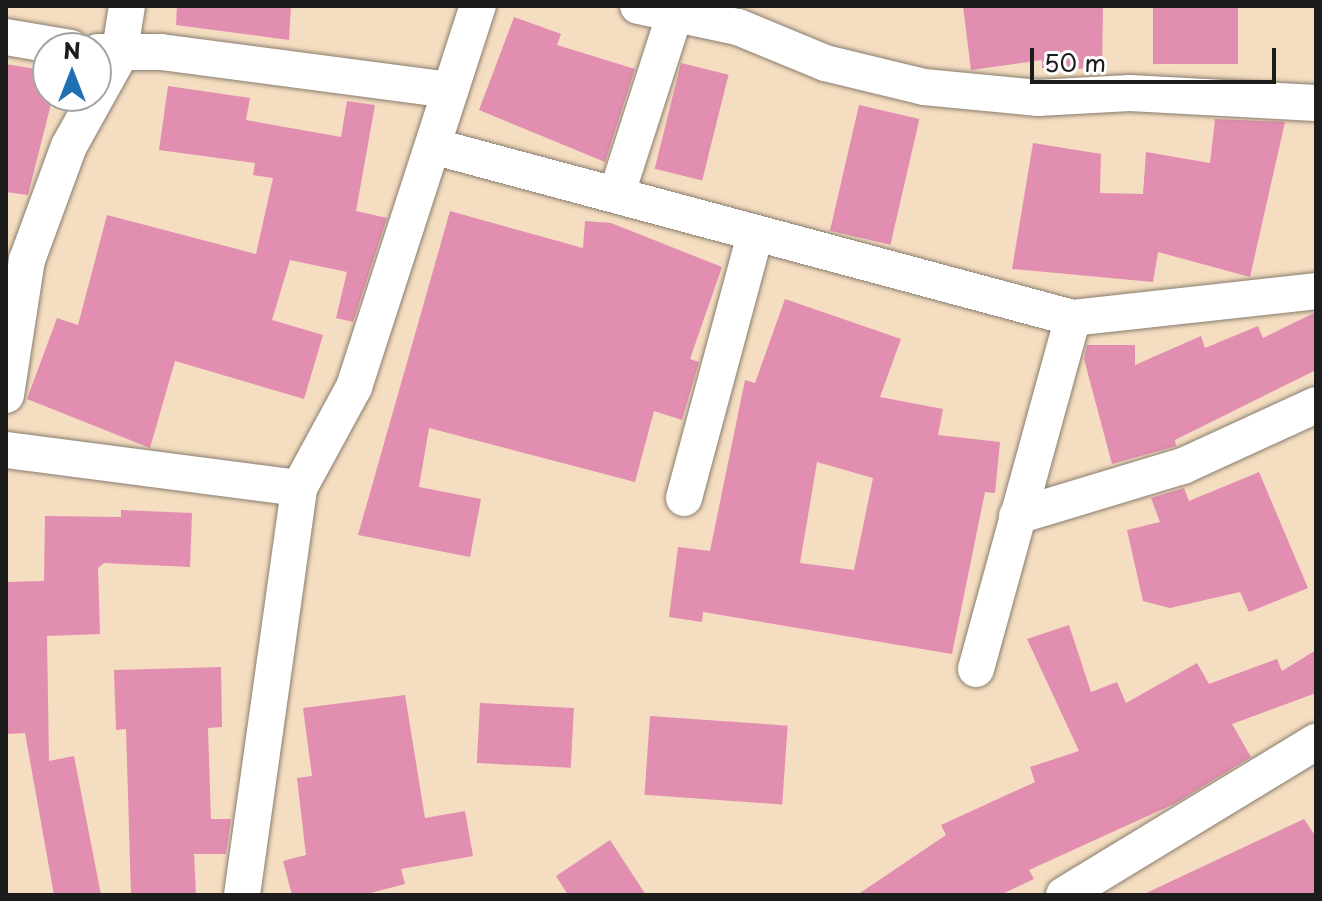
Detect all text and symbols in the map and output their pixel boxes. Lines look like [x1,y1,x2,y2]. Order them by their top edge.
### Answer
north arrow [32,32,112,112]
scale bar [1034,32,1280,82]
text: N [63,33,81,66]
text: 50 m [1044,44,1106,80]

